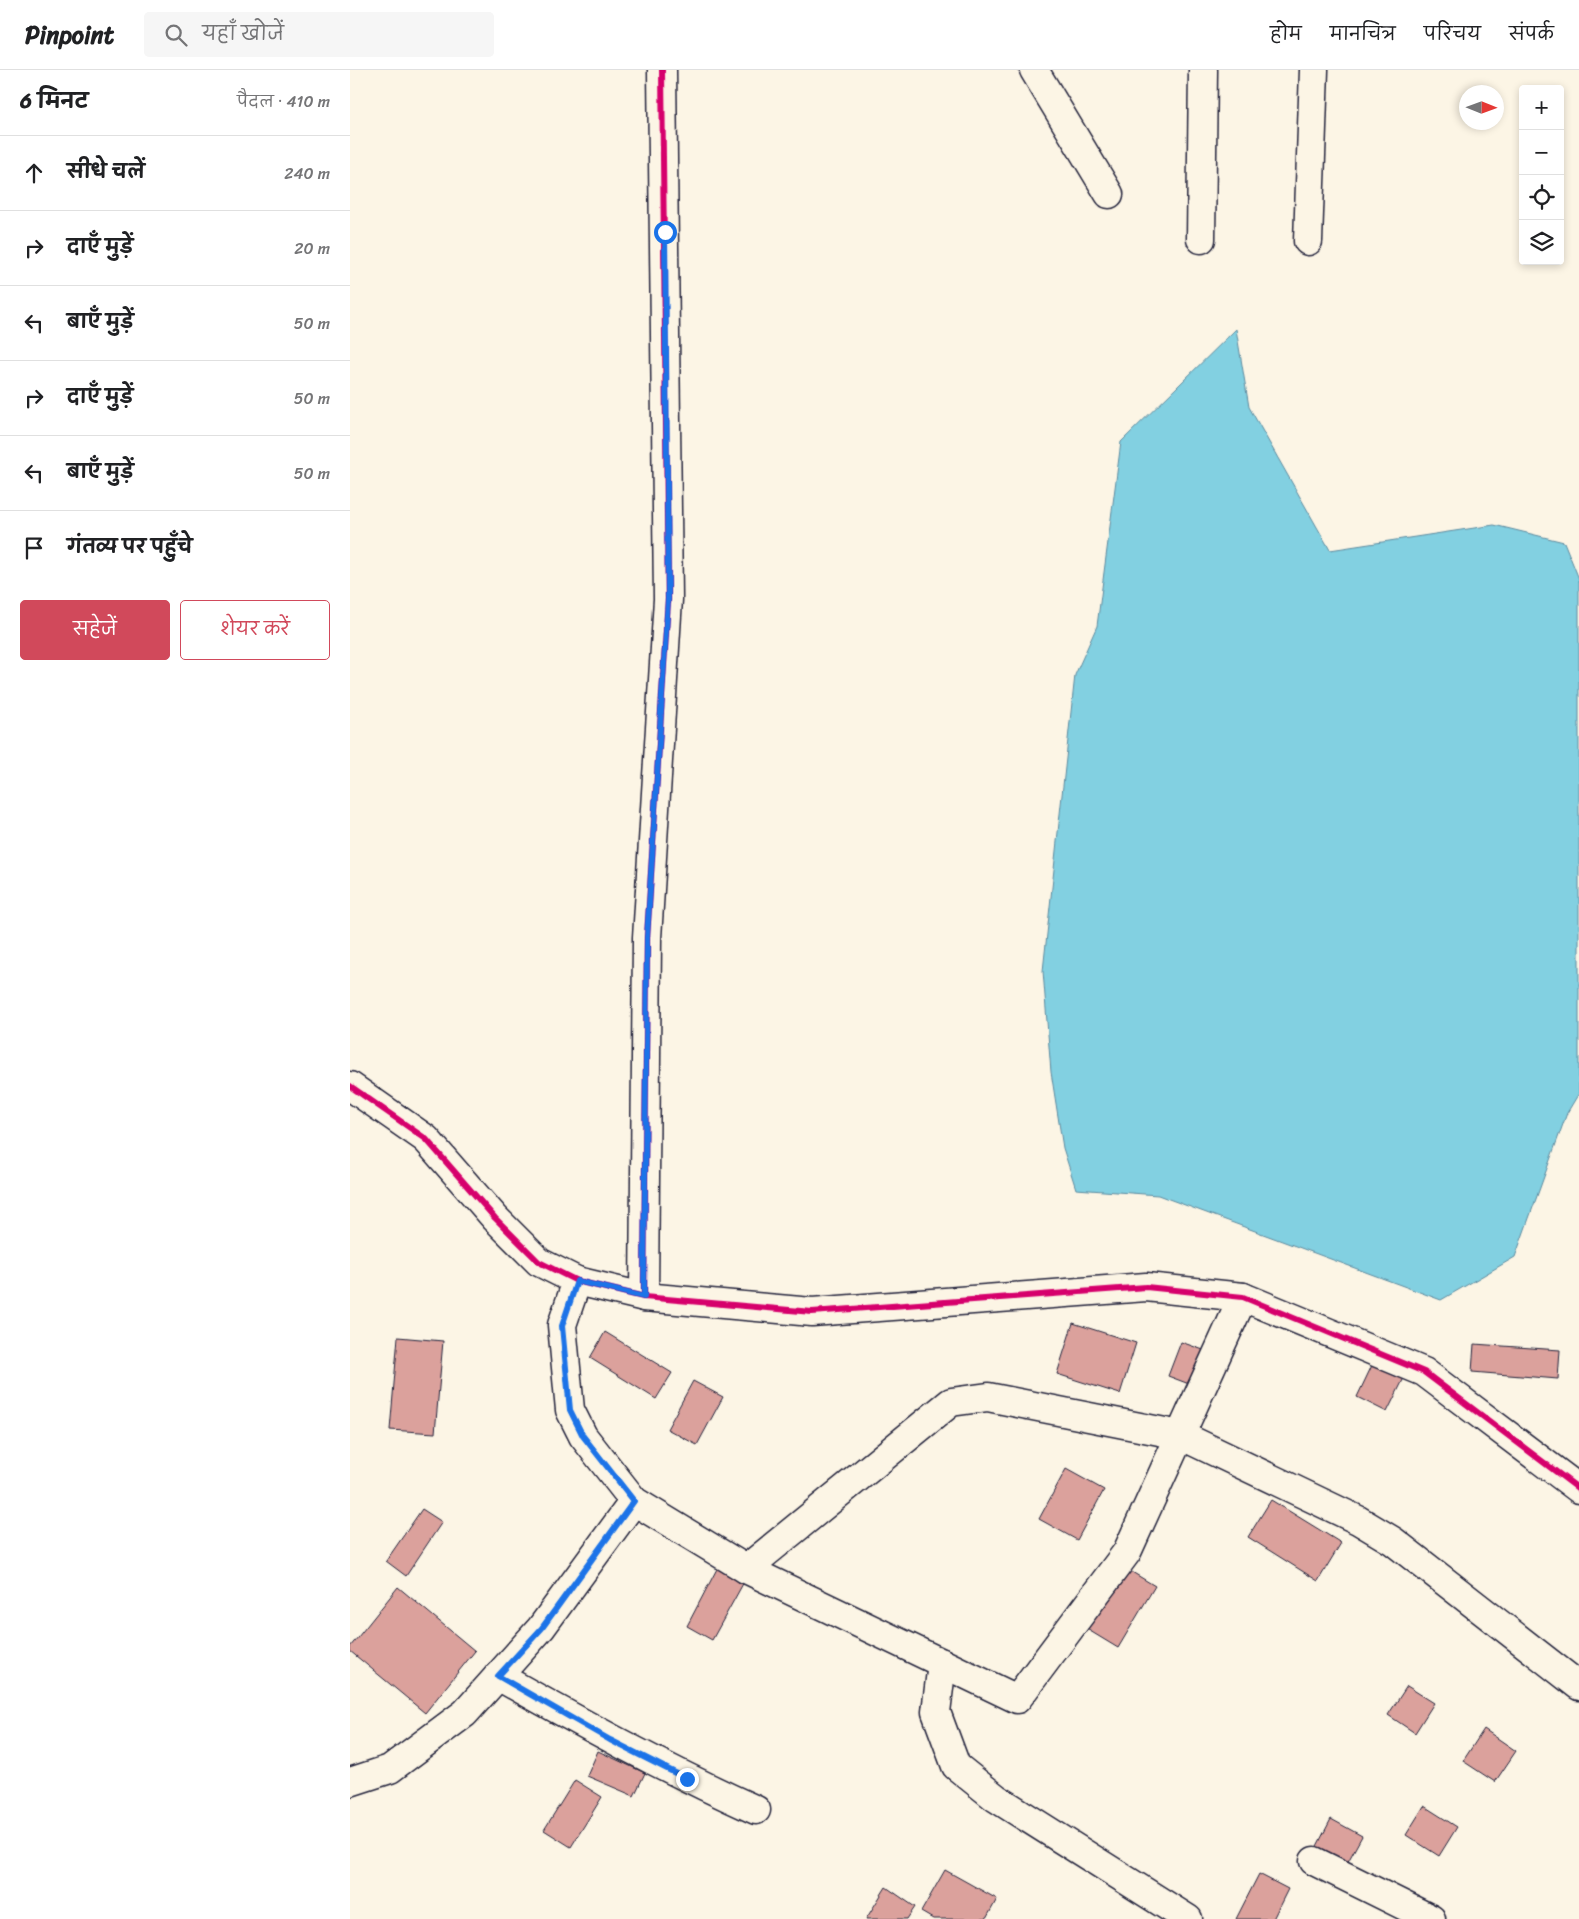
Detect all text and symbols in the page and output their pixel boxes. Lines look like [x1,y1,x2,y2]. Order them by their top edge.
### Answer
search box [144,12,494,57]
text: Pinpoint [25,14,114,56]
text: यहाँ खोजें [202,17,284,50]
text: होम [1270,18,1302,50]
text: मानचित्र [1330,18,1396,50]
text: परिचय [1424,18,1481,50]
text: संपर्क [1509,18,1554,50]
icon: search [162,21,190,49]
text: 6 मिनट [20,82,88,120]
north arrow [1459,85,1504,130]
map controls [1519,85,1564,265]
button: + [1519,85,1564,130]
text: पैदल · 410 m [237,87,330,116]
button: − [1519,130,1564,175]
text: सीधे चलें [67,155,145,188]
icon: ahead [20,159,48,187]
text: 240 m [284,159,330,188]
button: locate [1519,175,1564,220]
button: layers [1519,220,1564,265]
route start [654,221,677,244]
text: दाएँ मुड़ें [67,230,133,263]
icon: right [20,234,48,262]
text: 20 m [294,234,330,263]
text: बाएँ मुड़ें [67,305,134,338]
icon: left [20,309,48,337]
text: 50 m [294,309,330,338]
text: दाएँ मुड़ें [67,380,133,413]
icon: right [20,384,48,412]
text: 50 m [294,384,330,413]
text: बाएँ मुड़ें [67,455,134,488]
icon: left [20,459,48,487]
text: 50 m [294,459,330,488]
text: गंतव्य पर पहुँचे [67,530,192,563]
icon: arrive [20,534,48,562]
button: सहेजें [20,600,170,660]
button: शेयर करें [180,600,330,660]
route end [676,1768,699,1791]

